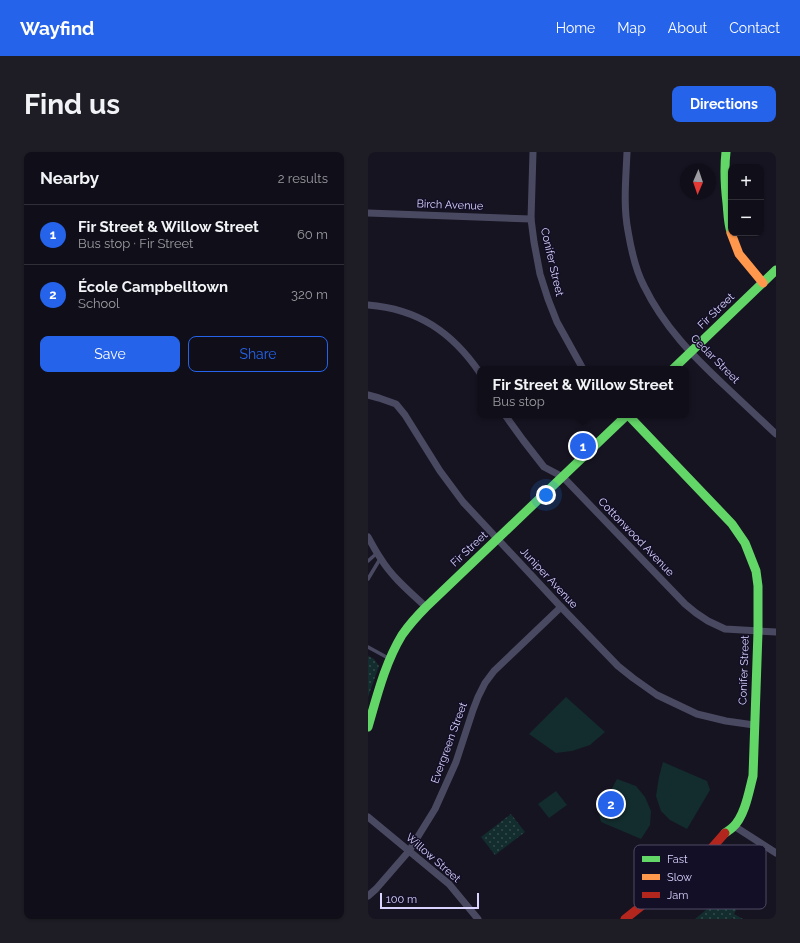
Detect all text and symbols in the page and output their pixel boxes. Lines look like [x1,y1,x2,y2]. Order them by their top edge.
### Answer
text: Wayfind [20,17,94,39]
text: Home [556,20,595,36]
text: Map [617,20,646,36]
text: About [668,20,707,36]
text: Contact [729,20,780,36]
button: Directions [672,86,776,122]
text: Find us [24,88,120,121]
north arrow [680,164,716,200]
map controls [728,164,764,236]
button: + [728,164,764,200]
text: Nearby [40,168,99,188]
text: 2 results [278,171,328,186]
street label: Birch Avenue [416,197,484,213]
button: − [728,200,764,236]
text: Fir Street & Willow Street [78,218,259,236]
text: 1 [50,227,56,242]
text: 60 m [297,227,328,242]
street label: Conifer Street [538,227,566,298]
text: Bus stop · Fir Street [78,236,193,251]
text: École Campbelltown [78,278,228,296]
text: 2 [49,287,57,302]
text: 320 m [291,287,328,302]
street label: Fir Street [695,290,737,332]
text: School [78,296,120,311]
street label: Cedar Street [688,332,742,386]
button: Save [40,336,180,372]
button: Share [188,336,328,372]
popup [477,366,689,418]
text: Fir Street & Willow Street [493,376,673,394]
text: Bus stop [493,394,545,409]
pin: 1 [570,431,596,461]
your location [536,485,556,505]
street label: Cottonwood Avenue [595,495,677,579]
street label: Fir Street [448,528,490,569]
street label: Juniper Avenue [517,545,581,612]
street label: Conifer Street [736,635,752,705]
street label: Evergreen Street [428,700,470,785]
pin: 2 [598,789,624,819]
street label: Willow Street [403,831,463,885]
legend [634,845,766,909]
text: Fast [667,853,688,866]
text: Slow [667,871,692,884]
text: Jam [667,889,688,902]
scale bar [380,891,479,910]
text: 100 m [386,893,417,906]

